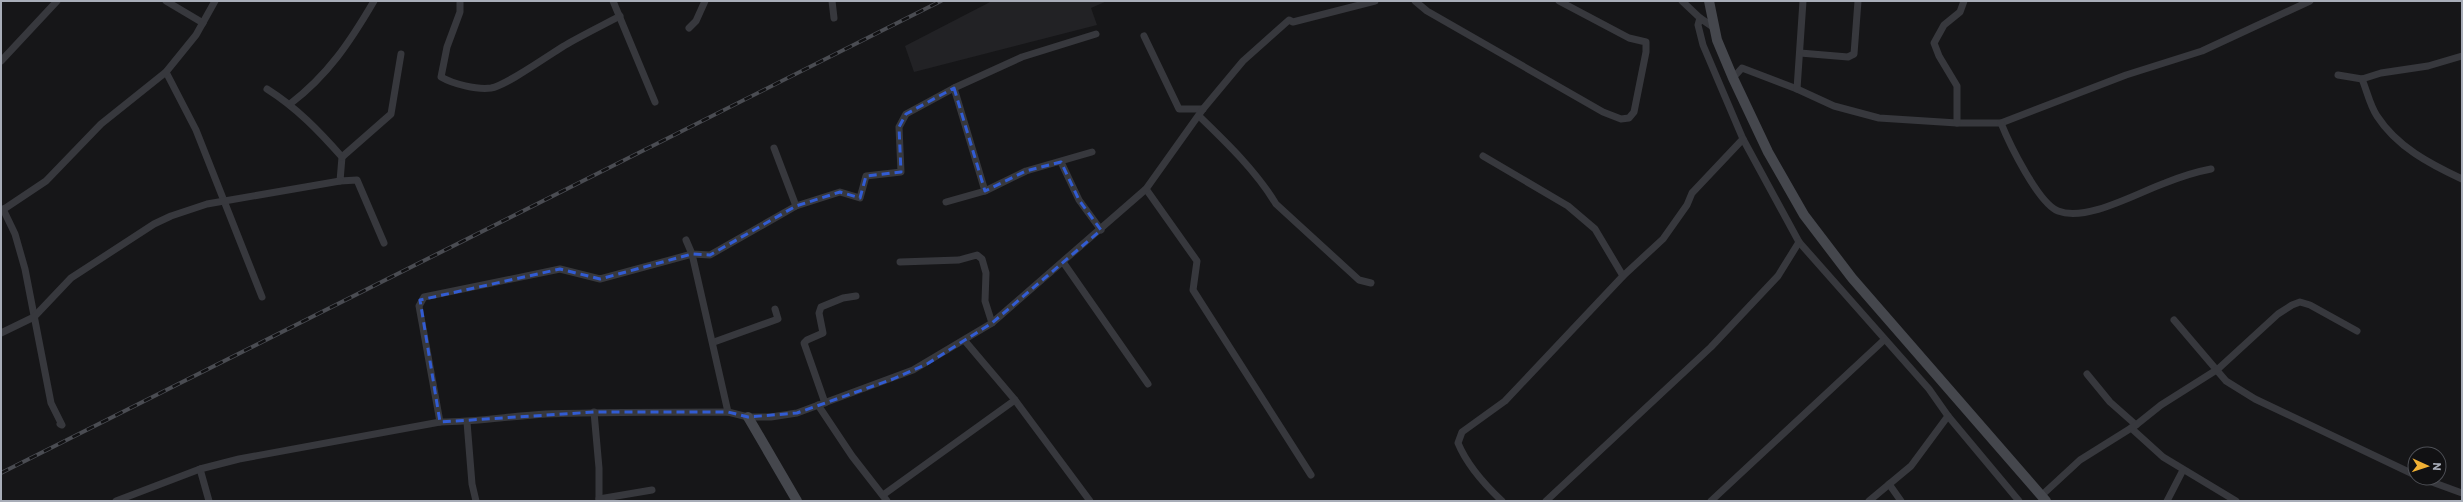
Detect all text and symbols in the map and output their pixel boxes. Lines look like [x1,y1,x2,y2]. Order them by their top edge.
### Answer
north arrow [2407,446,2447,486]
text: N [2431,462,2444,471]

